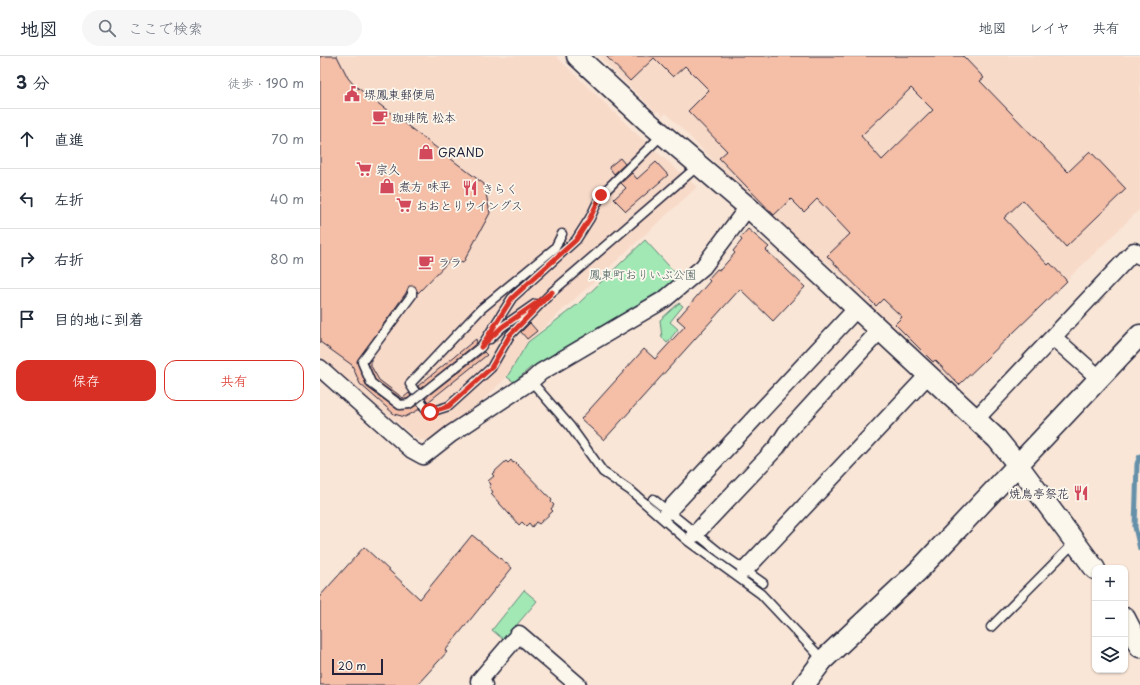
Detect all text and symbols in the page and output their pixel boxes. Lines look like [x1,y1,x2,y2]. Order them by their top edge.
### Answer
search box [82,10,362,46]
text: 地図 [20,14,58,42]
text: ここで検索 [128,16,203,39]
icon: search [96,17,118,39]
text: 地図 [979,17,1007,38]
text: レイヤ [1029,17,1070,38]
text: 共有 [1092,17,1120,38]
text: 3 分 [16,69,50,95]
text: 徒歩 · 190 m [228,73,304,92]
public building icon: 堺鳳東郵便局 [343,85,361,103]
place label: 堺鳳東郵便局 [364,85,436,103]
cafe icon: 珈琲院 松本 [371,108,389,126]
place label: 珈琲院 松本 [392,108,456,126]
text: 直進 [54,127,84,150]
icon: ahead [16,128,38,150]
text: 70 m [271,129,304,148]
shop icon: GRAND [417,143,435,161]
place label: GRAND [438,143,484,161]
supermarket icon: 宗久 [355,160,373,178]
place label: 宗久 [376,160,400,178]
shop icon: 煮方 味平 [378,177,396,195]
place label: 煮方 味平 [399,177,451,195]
restaurant icon: きらく [461,179,479,197]
place label: きらく [482,179,518,197]
route end [592,186,610,204]
text: 左折 [54,187,84,210]
icon: left [16,188,38,210]
text: 40 m [270,189,304,208]
supermarket icon: おおとりウイングス [395,196,413,214]
place label: おおとりウイングス [416,196,523,214]
text: 右折 [54,247,84,270]
icon: right [16,248,38,270]
text: 80 m [270,249,304,268]
cafe icon: ララ [417,253,435,271]
place label: ララ [438,253,462,271]
park label: 鳳東町おりいぶ公園 [589,265,697,283]
text: 目的地に到着 [54,307,144,330]
icon: arrive [16,308,38,330]
button: 保存 [16,360,156,401]
button: 共有 [164,360,304,401]
route start [421,403,439,421]
place label: 焼鳥亭祭花 [1009,484,1069,502]
restaurant icon: 焼鳥亭祭花 [1072,484,1090,502]
map controls [1092,565,1128,673]
button: + [1092,565,1128,601]
button: − [1092,601,1128,637]
button: layers [1092,637,1128,673]
scale bar [332,657,383,676]
text: 20 m [338,657,366,674]

